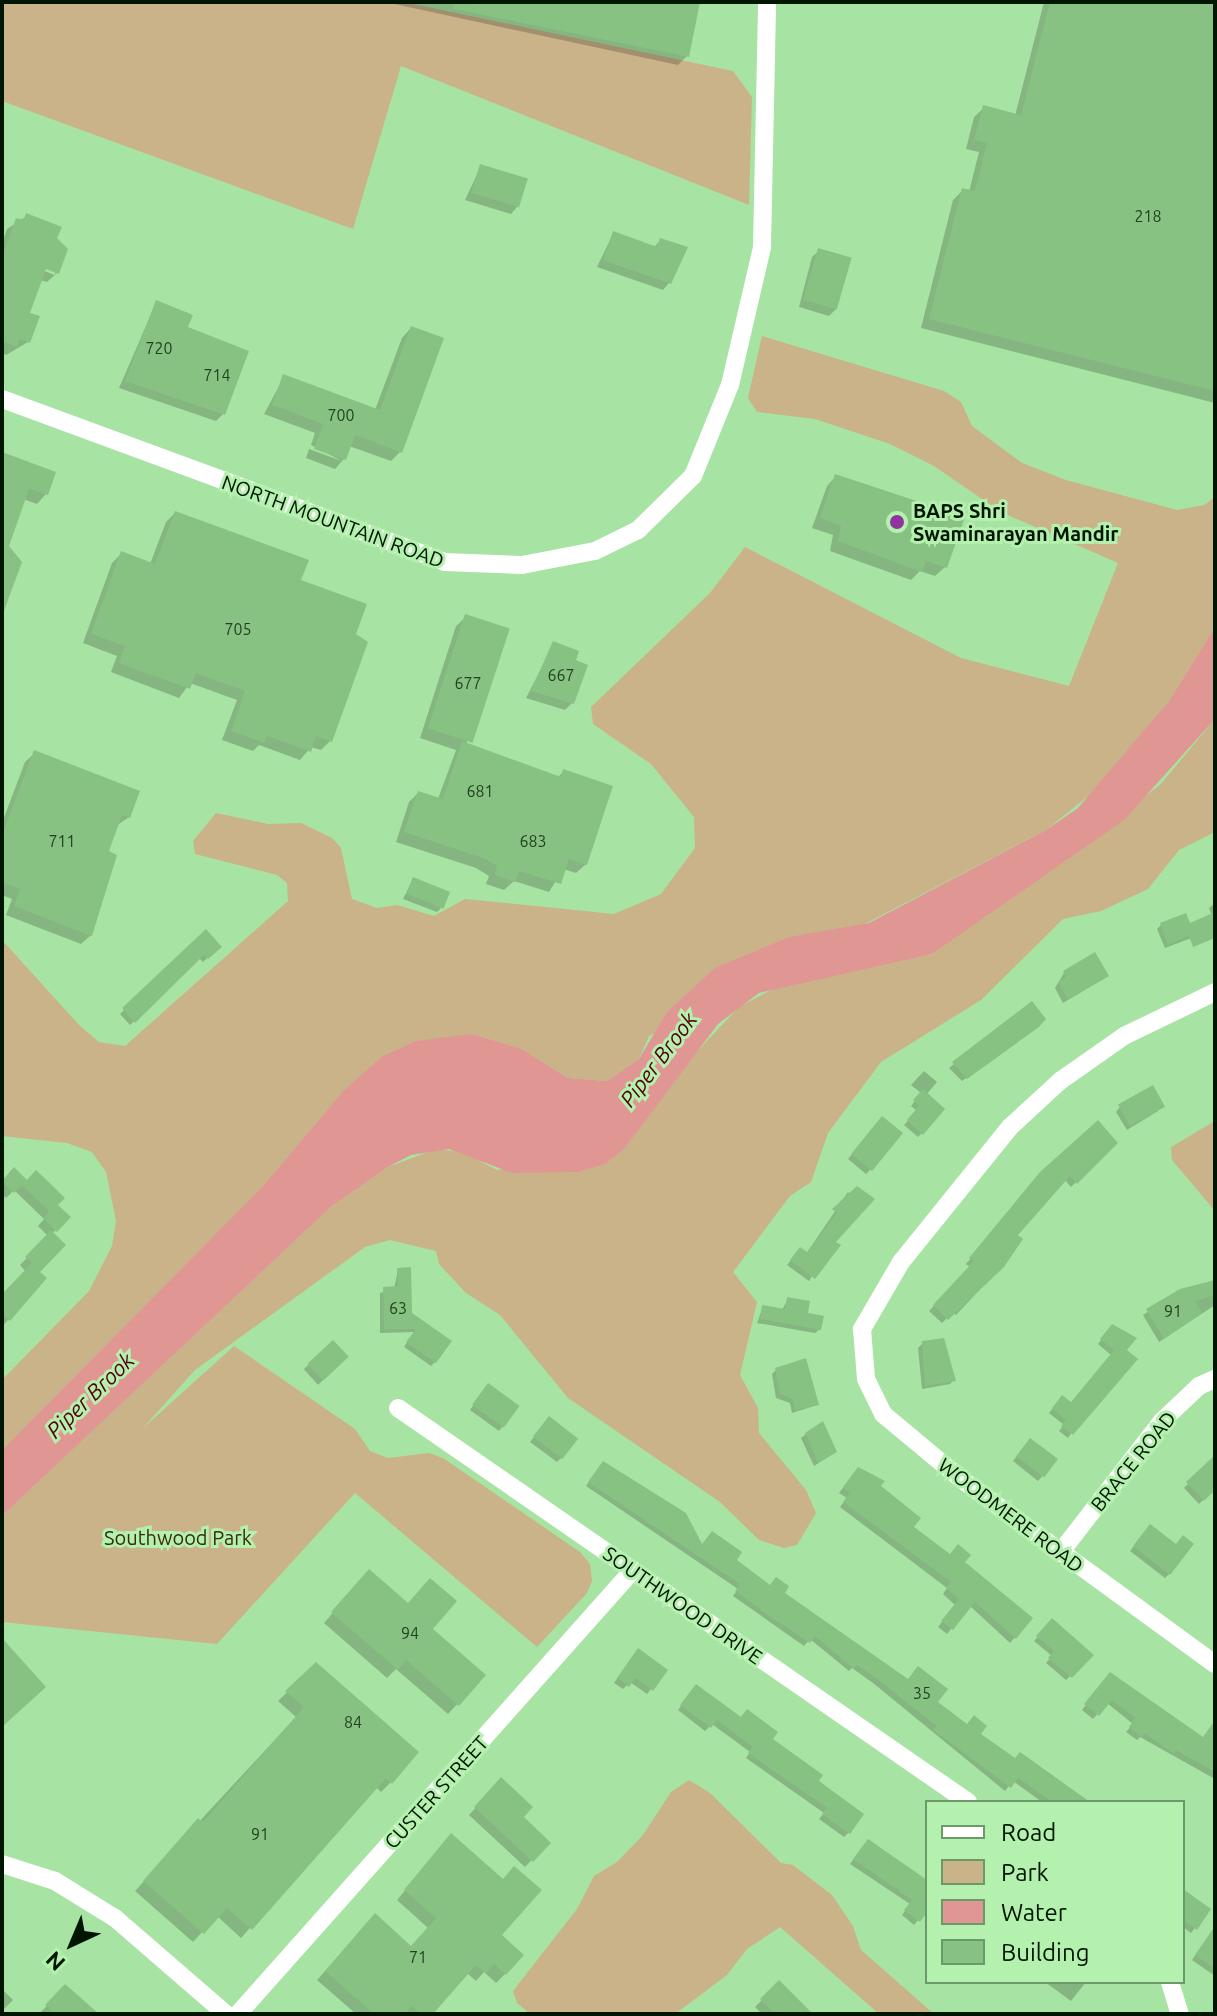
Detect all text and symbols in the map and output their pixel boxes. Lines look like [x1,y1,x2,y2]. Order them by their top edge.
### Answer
house number: 218 [1134,206,1162,226]
house number: 720 [145,338,173,358]
house number: 714 [203,365,231,385]
house number: 700 [327,405,355,425]
street label: NORTH MOUNTAIN ROAD [219,470,447,572]
place label: BAPS Shri Swaminarayan Mandir [913,498,1118,545]
marker: BAPS Shri Swaminarayan Mandir [888,513,906,531]
house number: 705 [224,619,252,639]
house number: 667 [547,665,575,685]
house number: 677 [454,673,482,693]
house number: 681 [466,781,494,801]
house number: 711 [48,831,76,851]
house number: 683 [519,831,547,851]
water label: Piper Brook [614,1006,702,1112]
house number: 63 [389,1298,407,1318]
house number: 91 [1164,1301,1182,1321]
water label: Piper Brook [41,1347,139,1443]
street label: BRACE ROAD [1085,1406,1181,1516]
street label: WOODMERE ROAD [934,1453,1088,1577]
park label: Southwood Park [104,1525,252,1549]
street label: SOUTHWOOD DRIVE [599,1541,767,1669]
house number: 94 [401,1623,419,1643]
house number: 35 [913,1683,931,1703]
house number: 84 [344,1712,362,1732]
street label: CUSTER STREET [379,1731,493,1853]
legend [925,1800,1185,1984]
text: Road [1001,1819,1056,1846]
house number: 91 [251,1824,269,1844]
text: Park [1001,1859,1049,1886]
text: Water [1001,1899,1067,1926]
north arrow [32,1904,112,1984]
text: Building [1001,1939,1089,1966]
text: N [40,1947,70,1976]
house number: 71 [409,1947,427,1967]

